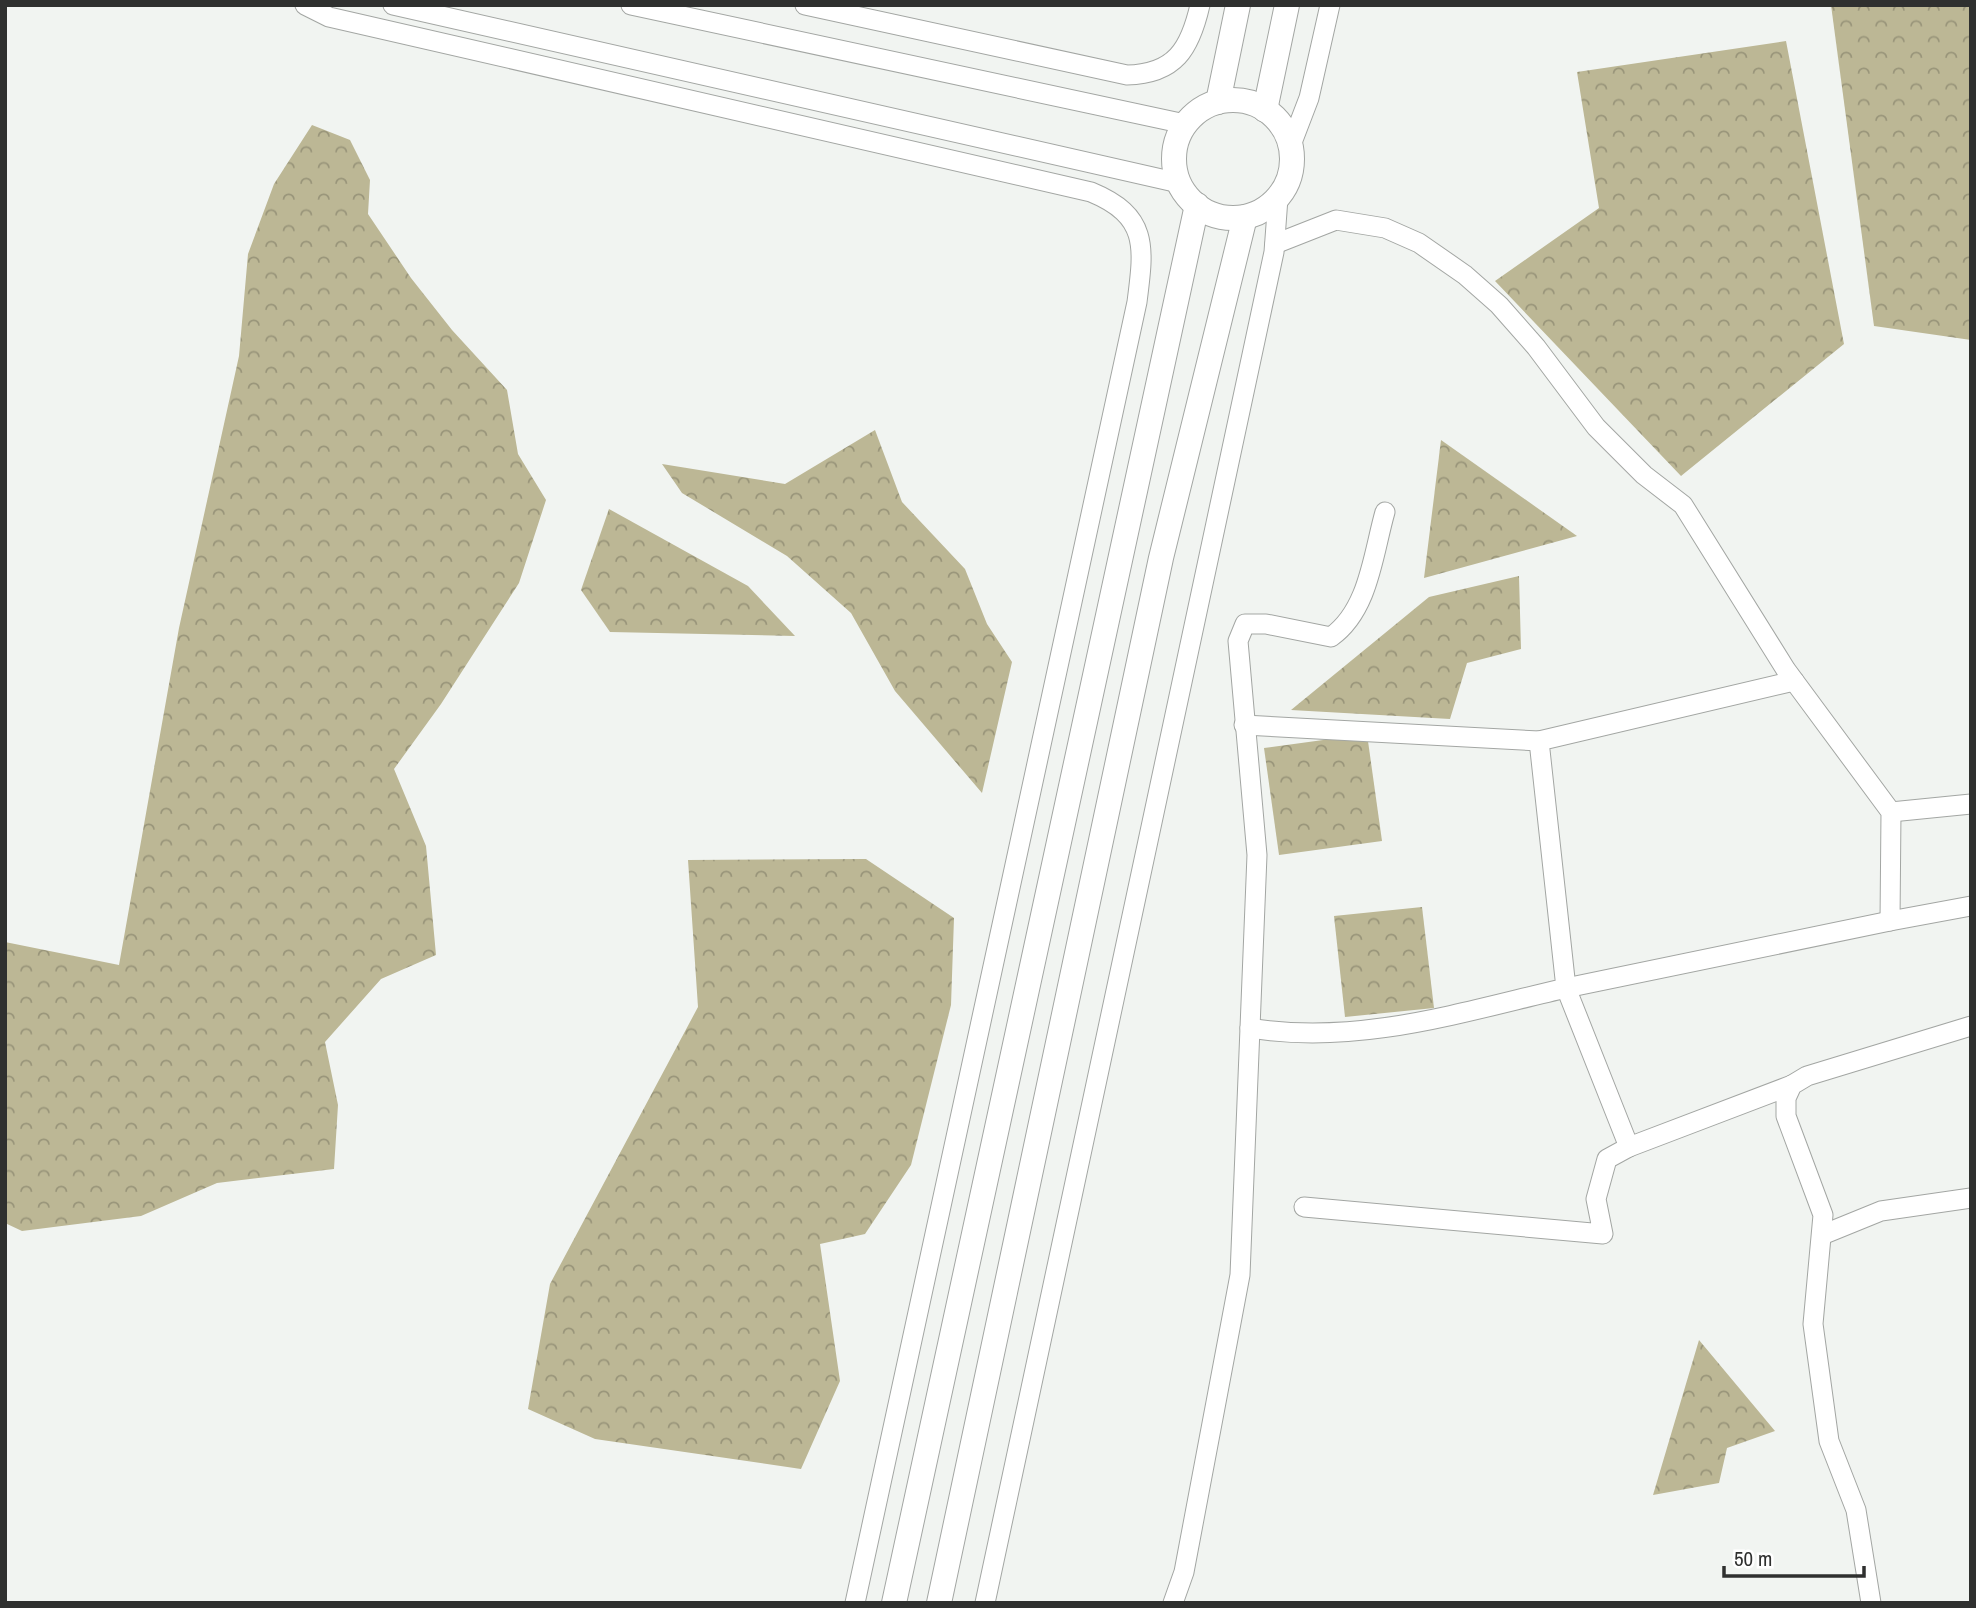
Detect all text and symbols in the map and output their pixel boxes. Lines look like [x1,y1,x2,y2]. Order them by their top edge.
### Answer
scale bar [1724,1534,1864,1578]
text: 50 m [1734,1544,1772,1573]

